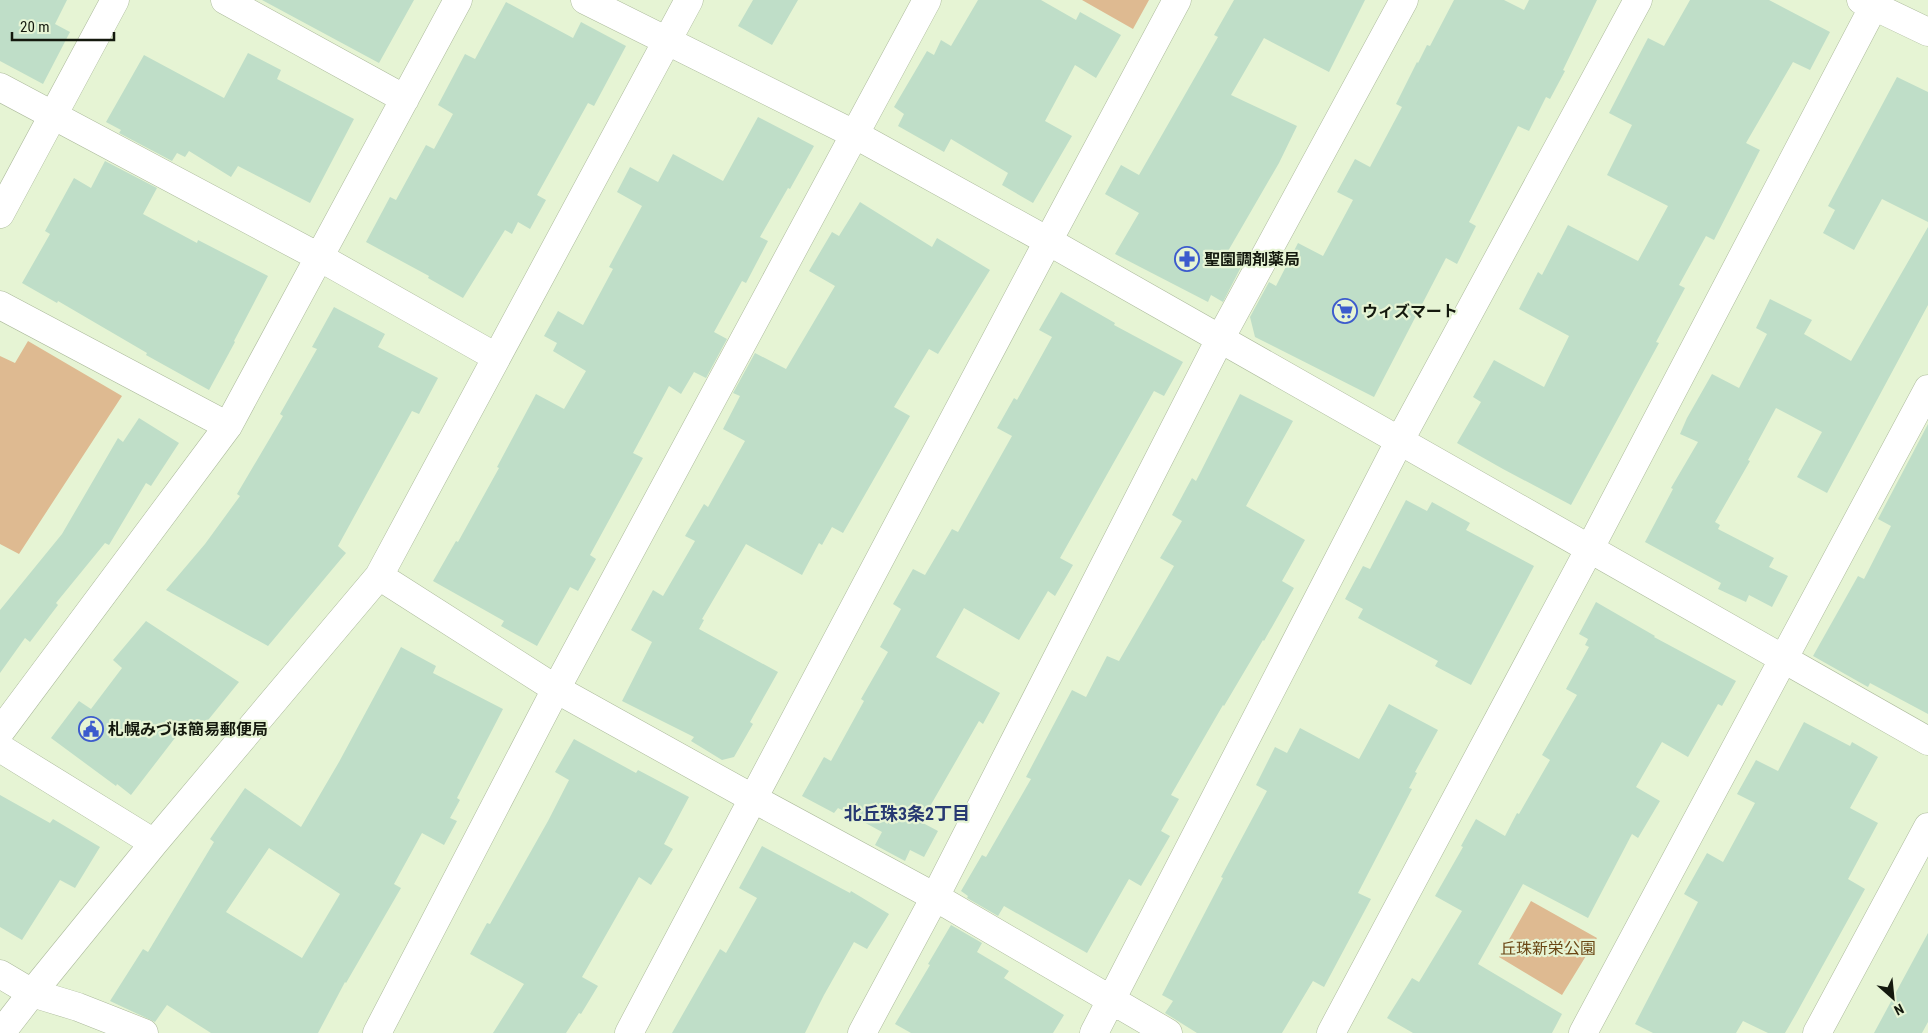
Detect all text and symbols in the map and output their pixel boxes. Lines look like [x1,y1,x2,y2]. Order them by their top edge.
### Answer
scale bar [12,10,115,42]
text: 20 m [20,18,50,36]
pharmacy icon: 聖園調剤薬局 [1174,246,1200,272]
place label: 聖園調剤薬局 [1204,250,1300,269]
supermarket icon: ウィズマート [1332,298,1358,324]
place label: ウィズマート [1362,302,1458,321]
public building icon: 札幌みづほ簡易郵便局 [78,716,104,742]
place label: 札幌みづほ簡易郵便局 [108,720,268,739]
district label: 北丘珠3条2丁目 [844,803,970,824]
park label: 丘珠新栄公園 [1500,939,1596,958]
north arrow [1868,973,1918,1023]
text: N [1891,1001,1906,1019]

